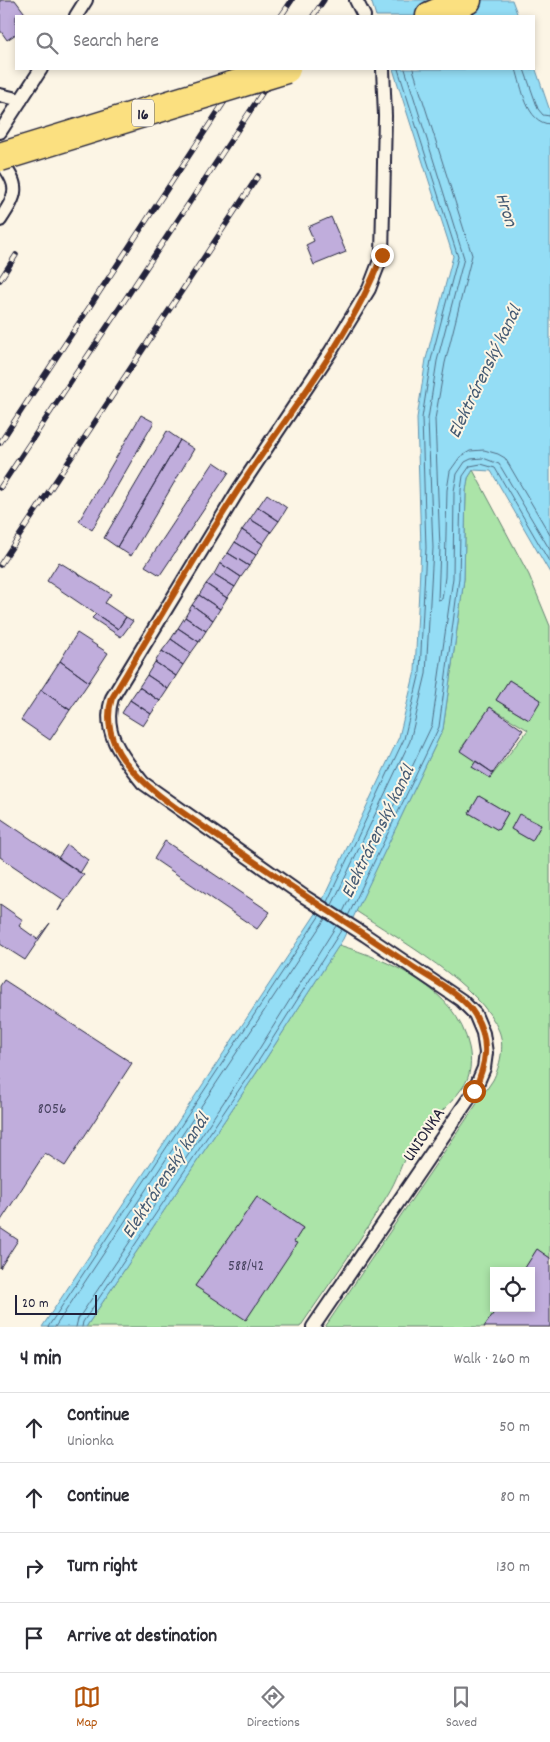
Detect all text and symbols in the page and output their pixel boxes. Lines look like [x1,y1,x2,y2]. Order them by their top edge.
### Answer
search box [15,15,535,70]
icon: search [33,29,61,57]
text: Search here [73,29,159,56]
road number: 16 [132,100,154,126]
water label: Hron [487,190,523,232]
route end [371,244,394,267]
water label: Elektrárenský kanál [442,300,531,443]
water label: Elektrárenský kanál [335,760,424,903]
route start [463,1080,486,1103]
house number: 8056 [38,1099,66,1121]
street label: UNIONKA [398,1103,452,1167]
water label: Elektrárenský kanál [116,1108,218,1245]
house number: 588/42 [228,1256,264,1278]
map controls [490,1267,535,1312]
button: locate [490,1267,535,1312]
scale bar [15,1292,98,1315]
text: 20 m [22,1294,49,1314]
text: 4 min [20,1345,62,1375]
text: Walk · 260 m [454,1348,530,1371]
text: Continue [67,1403,129,1430]
icon: ahead [20,1414,48,1442]
text: 50 m [499,1416,530,1439]
text: Unionka [67,1430,114,1453]
icon: ahead [20,1484,48,1512]
text: Continue [67,1484,129,1511]
text: 80 m [500,1486,530,1509]
icon: right [20,1554,48,1582]
text: Turn right [67,1554,138,1581]
text: 130 m [496,1556,530,1579]
icon: arrive [20,1624,48,1652]
text: Arrive at destination [67,1624,217,1651]
tab: Map [73,1683,101,1733]
tab: Directions [247,1683,300,1733]
tab: Saved [446,1683,477,1733]

